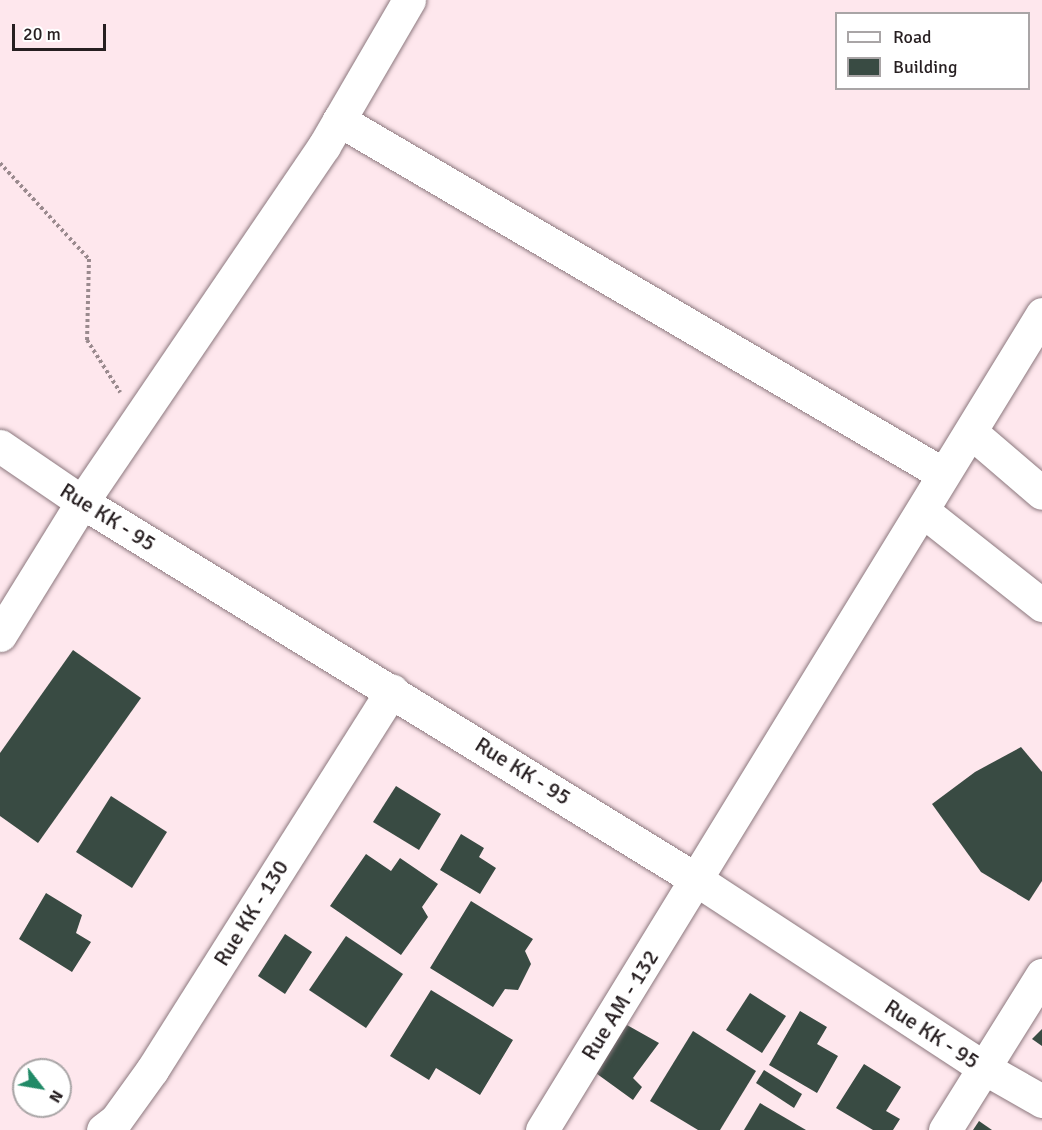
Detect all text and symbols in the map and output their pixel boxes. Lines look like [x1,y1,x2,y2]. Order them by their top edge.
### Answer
scale bar [15,12,110,50]
legend [835,12,1030,90]
text: 20 m [23,23,61,45]
text: Road [893,26,932,48]
text: Building [893,56,957,78]
street label: Rue KK - 95 [55,477,161,557]
street label: Rue KK - 95 [470,731,576,811]
street label: Rue KK - 130 [208,855,294,971]
street label: Rue AM - 132 [576,945,664,1065]
street label: Rue KK - 95 [880,994,984,1074]
north arrow [12,1058,72,1118]
text: N [44,1086,67,1106]

